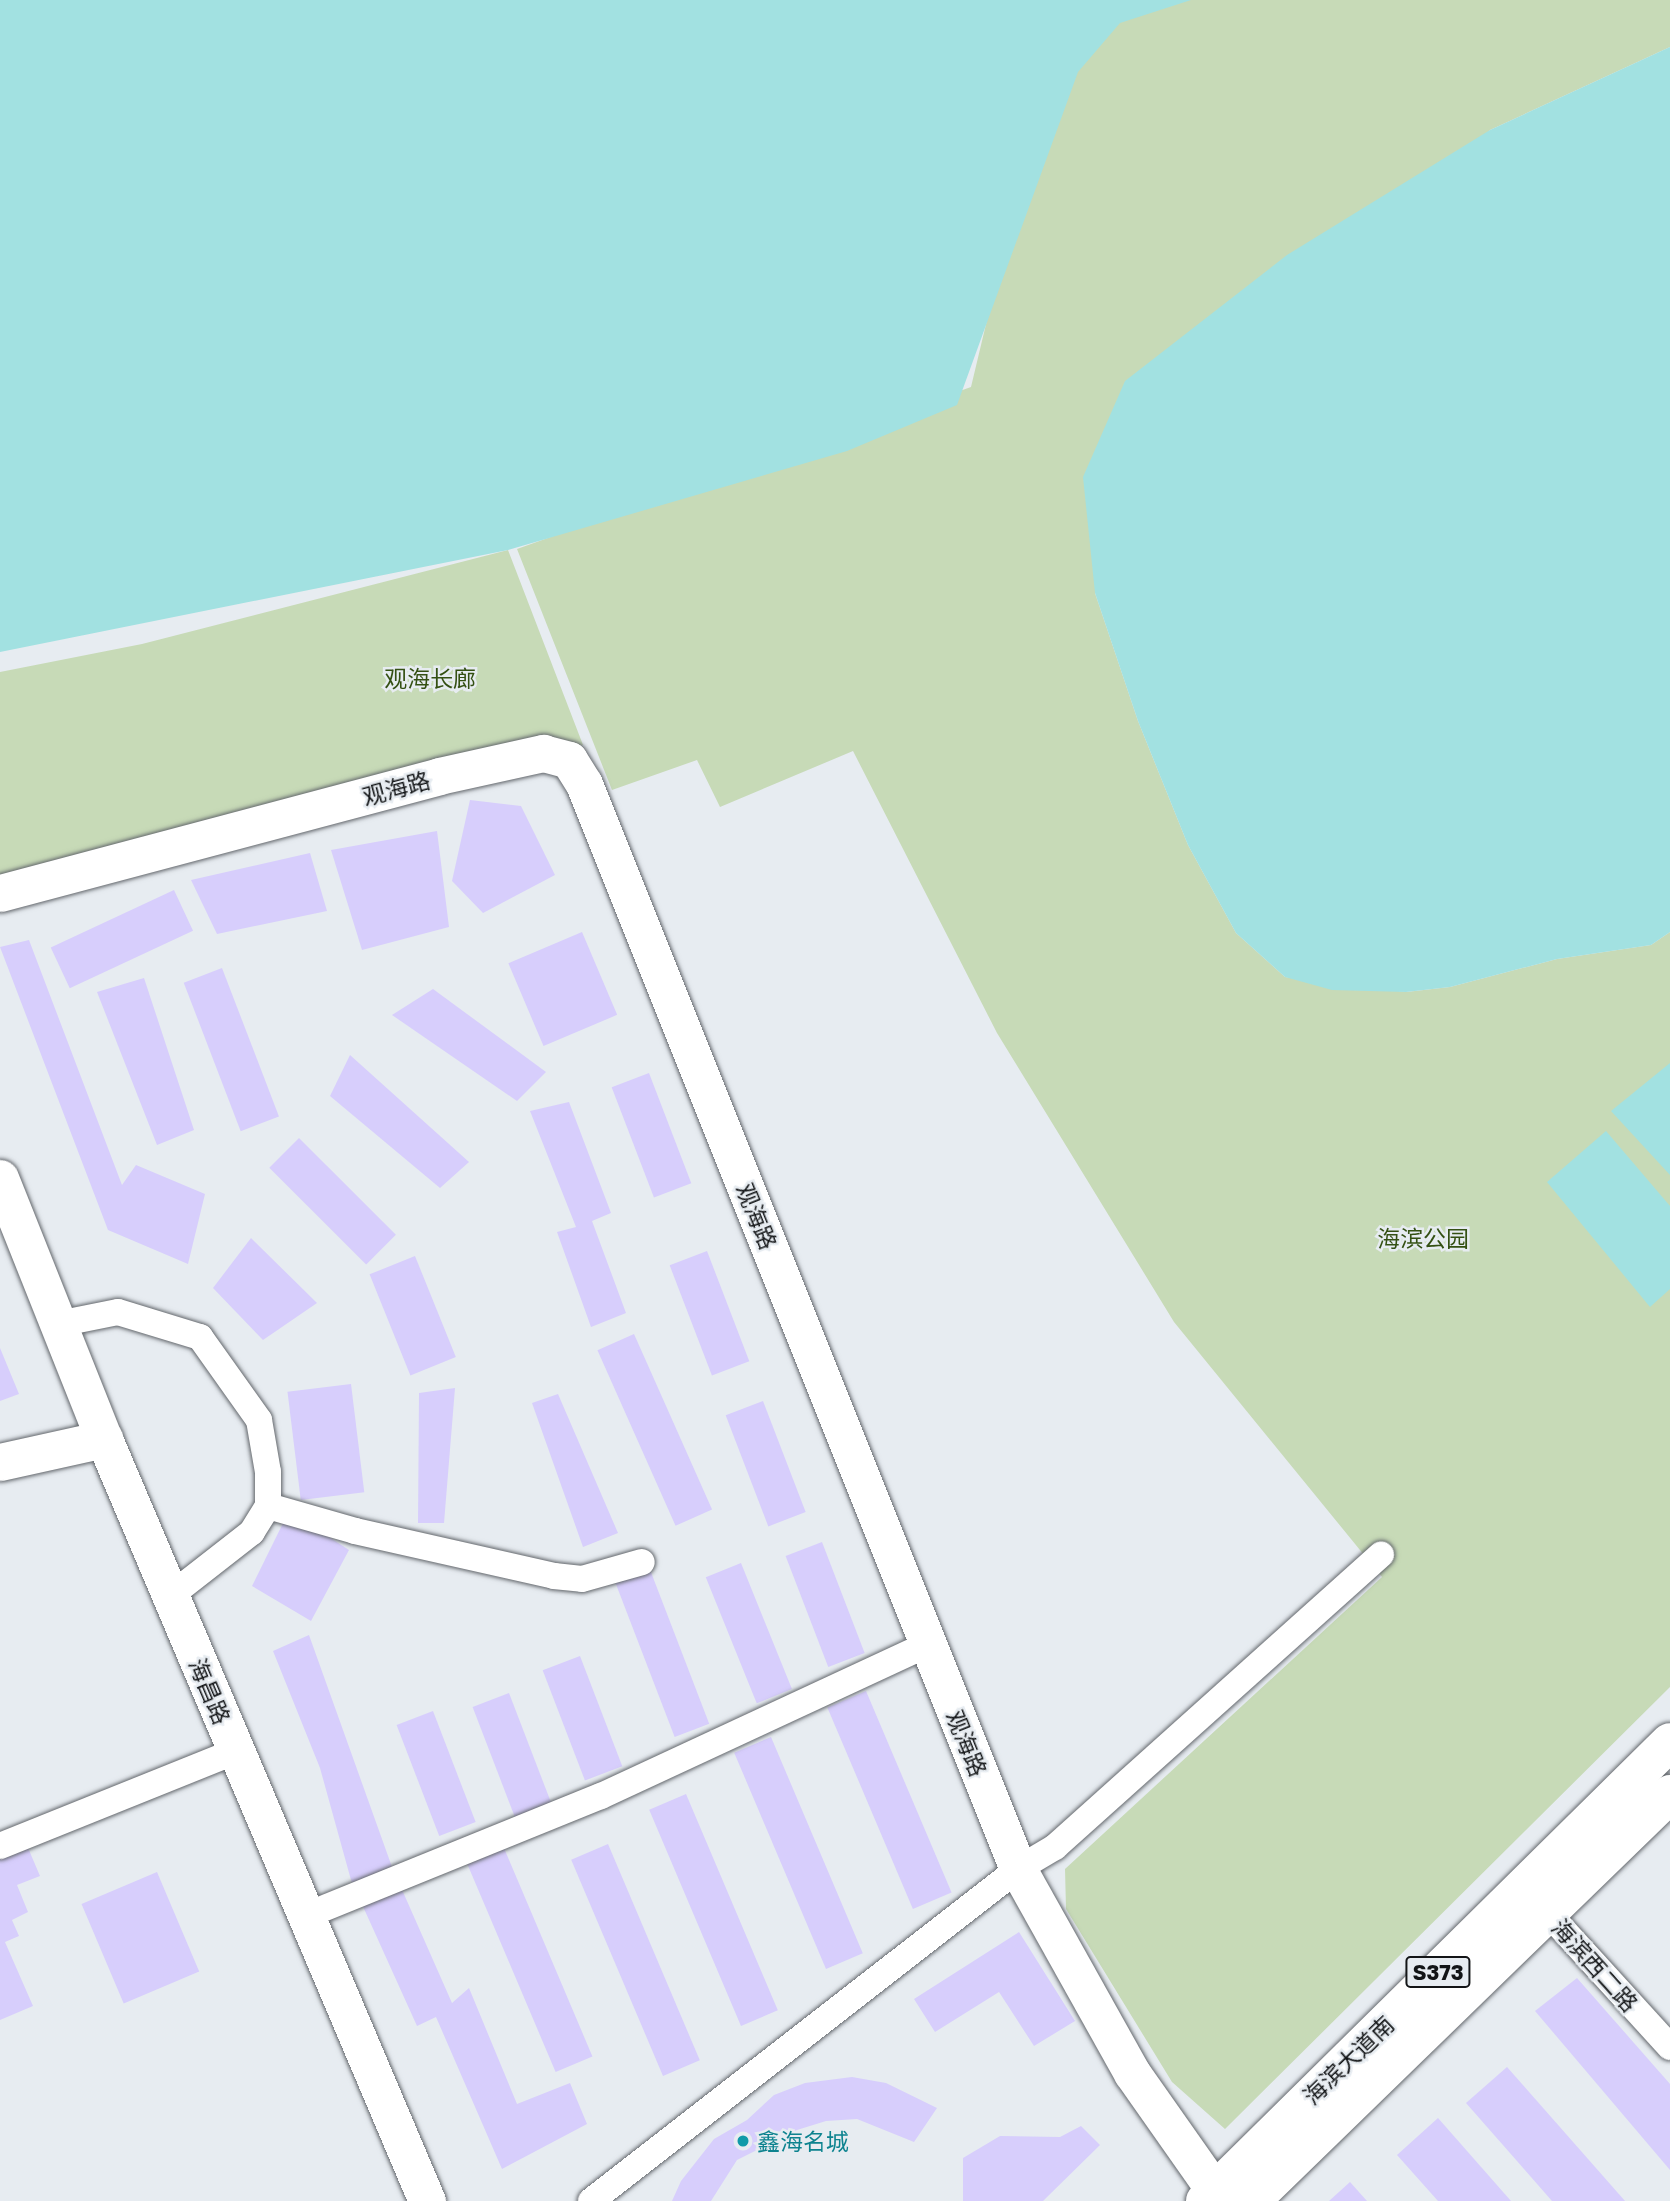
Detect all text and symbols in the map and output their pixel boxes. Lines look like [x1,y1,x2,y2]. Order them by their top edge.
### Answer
park label: 观海长廊 [384,664,476,692]
street label: 观海路 [359,766,433,810]
street label: 观海路 [731,1179,783,1253]
park label: 海滨公园 [1377,1224,1469,1252]
street label: 海昌路 [184,1654,236,1728]
street label: 观海路 [941,1706,993,1780]
street label: 海滨西二路 [1546,1913,1644,2017]
road number: S373 [1405,1954,1471,1990]
street label: 海滨大道南 [1297,2010,1399,2110]
place label: 鑫海名城 [757,2127,849,2155]
marker: 鑫海名城 [735,2133,751,2149]

